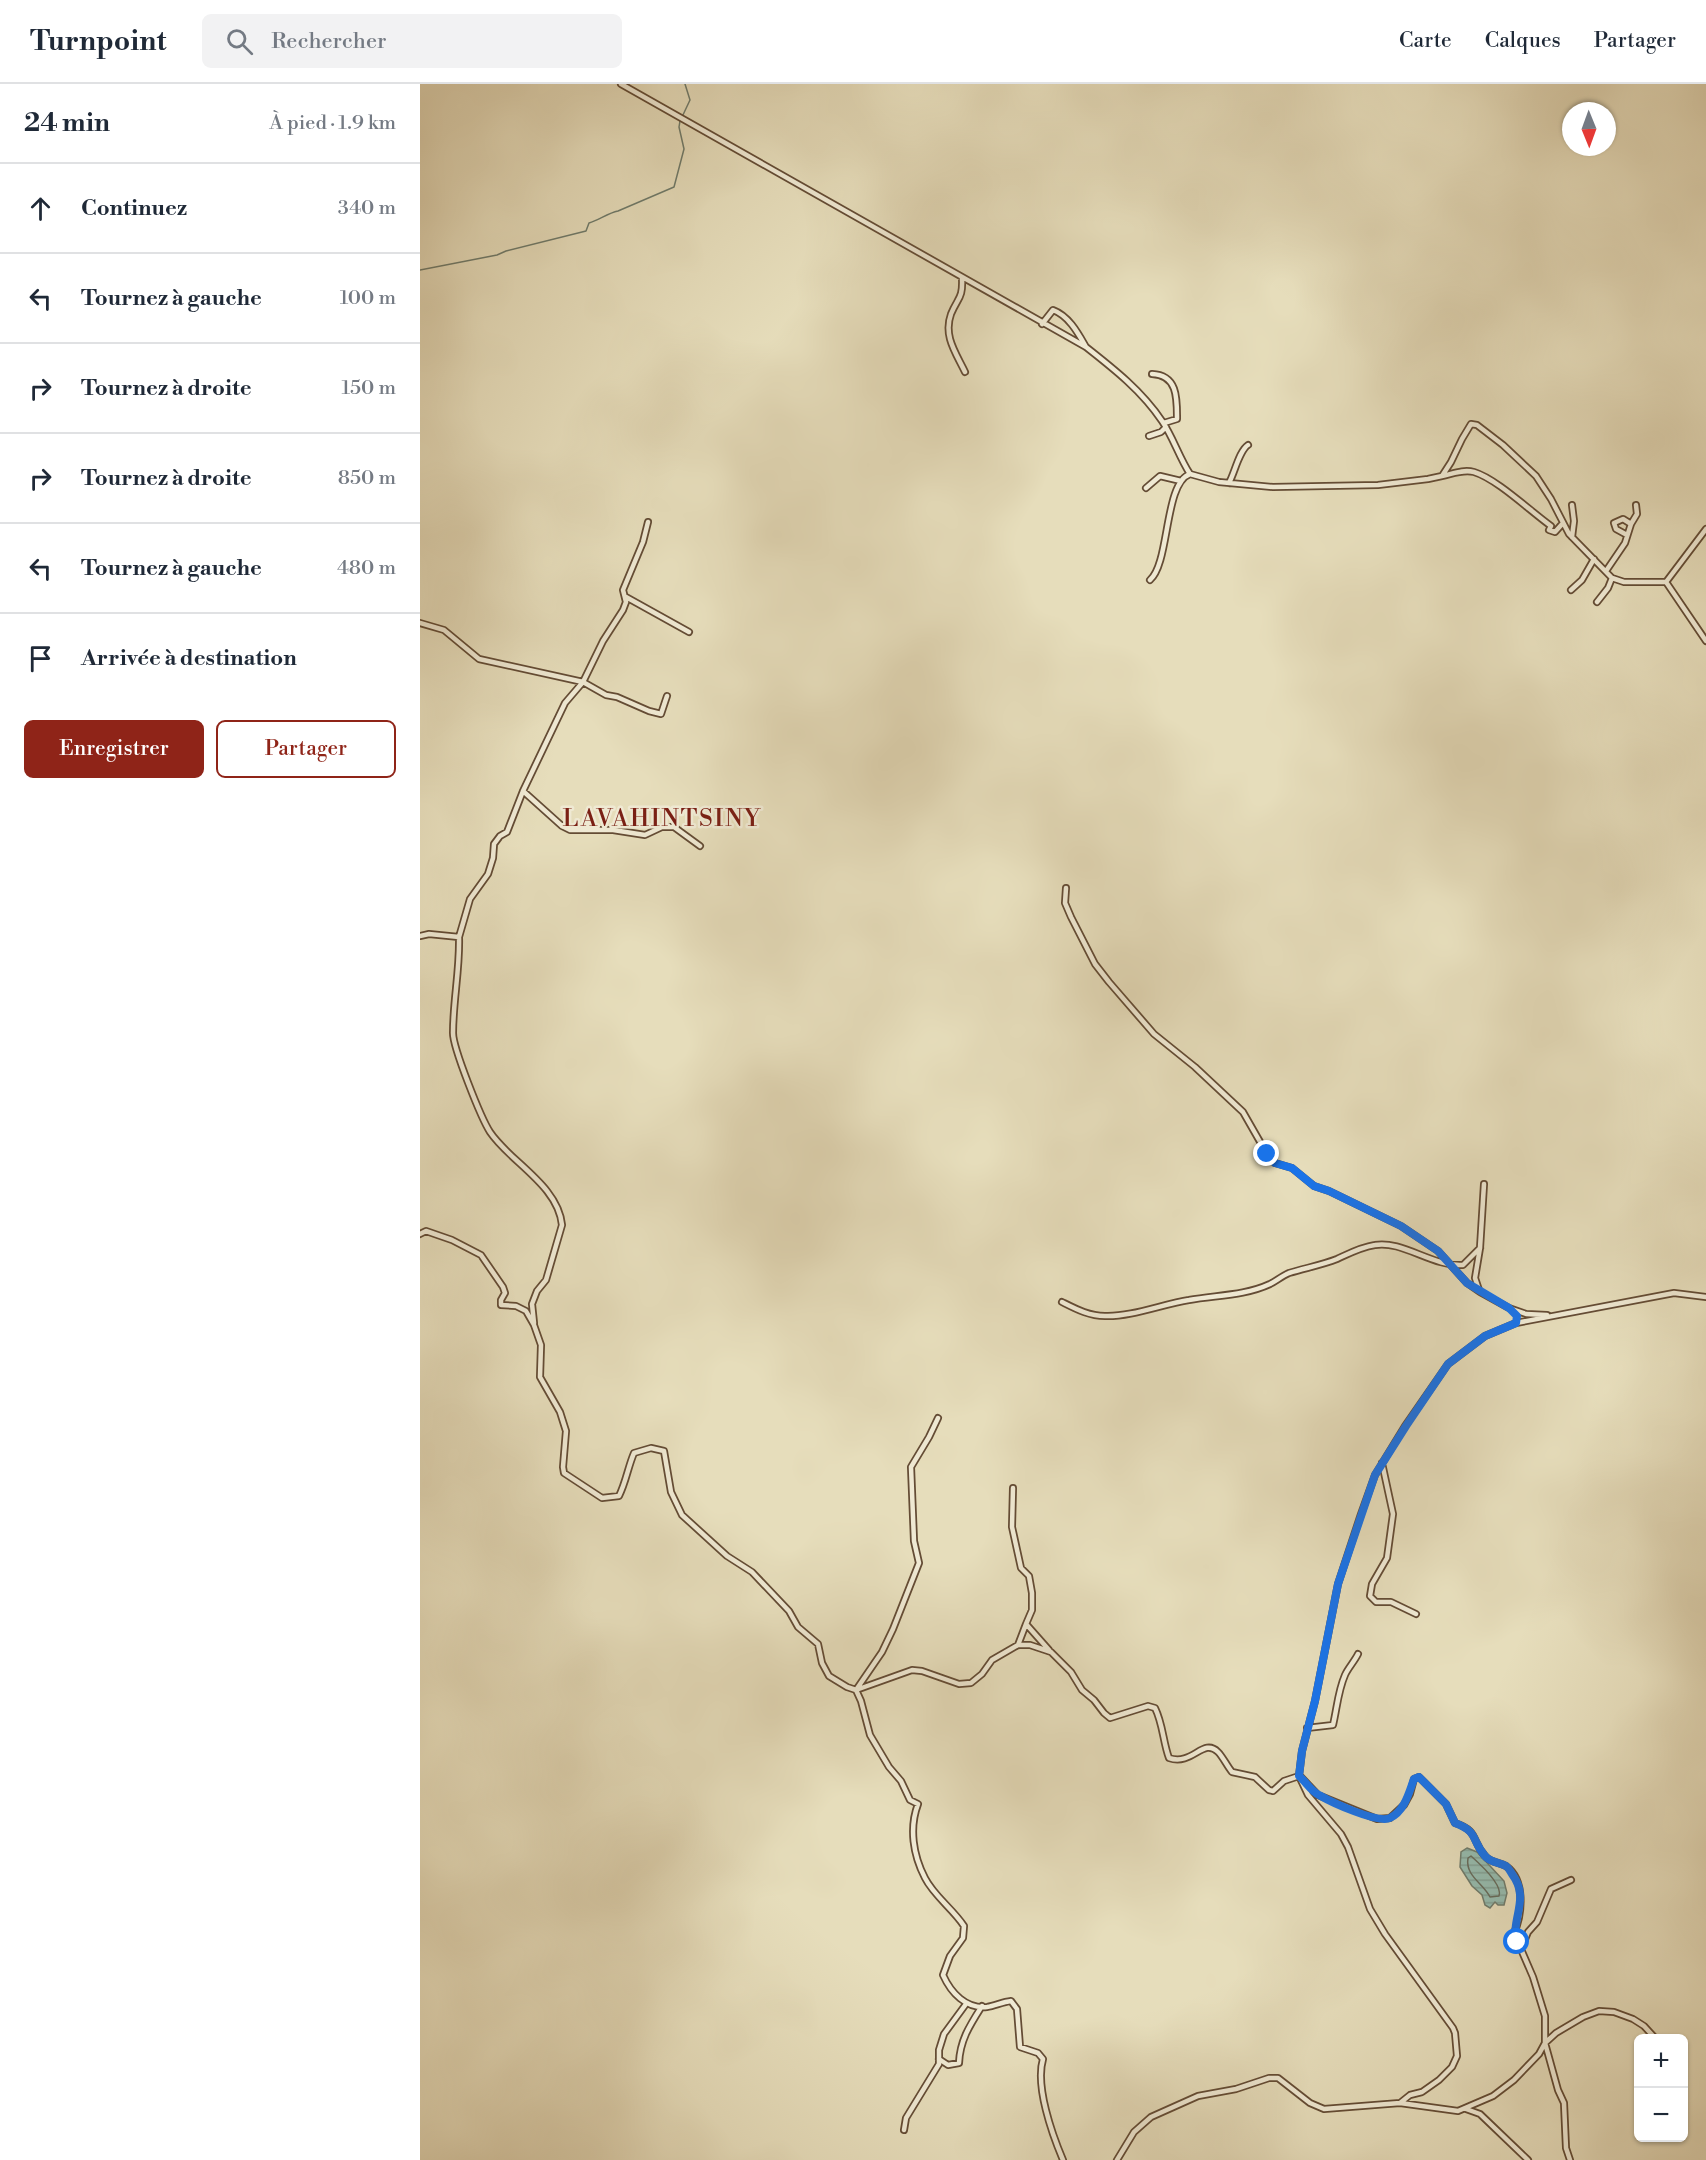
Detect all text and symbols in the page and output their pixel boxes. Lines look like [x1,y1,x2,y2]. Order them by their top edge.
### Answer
search box [202,14,622,68]
text: Turnpoint [30,24,166,59]
icon: search [223,25,256,58]
text: Rechercher [271,28,387,55]
text: Carte [1399,28,1452,54]
text: Calques [1485,28,1561,54]
text: Partager [1594,28,1676,54]
north arrow [1562,102,1616,156]
text: 24 min [24,107,110,139]
text: À pied · 1.9 km [269,111,396,136]
icon: ahead [24,192,57,225]
text: Continuez [81,195,187,222]
text: 340 m [338,196,396,221]
icon: left [24,282,57,315]
text: Tournez à gauche [81,285,262,312]
text: 100 m [340,286,396,311]
icon: right [24,372,57,405]
text: Tournez à droite [81,375,252,402]
text: 150 m [341,376,396,401]
icon: right [24,462,57,495]
text: Tournez à droite [81,465,252,492]
text: 850 m [338,466,396,491]
icon: left [24,552,57,585]
text: Tournez à gauche [81,555,262,582]
text: 480 m [337,556,396,581]
icon: arrive [24,642,57,675]
text: Arrivée à destination [81,645,297,672]
button: Enregistrer [24,720,204,778]
button: Partager [216,720,396,778]
district label: LAVAHINTSINY [562,804,762,834]
route end [1253,1140,1279,1166]
route start [1503,1928,1529,1954]
map controls [1634,2034,1688,2142]
button: + [1634,2034,1688,2088]
button: − [1634,2088,1688,2142]

